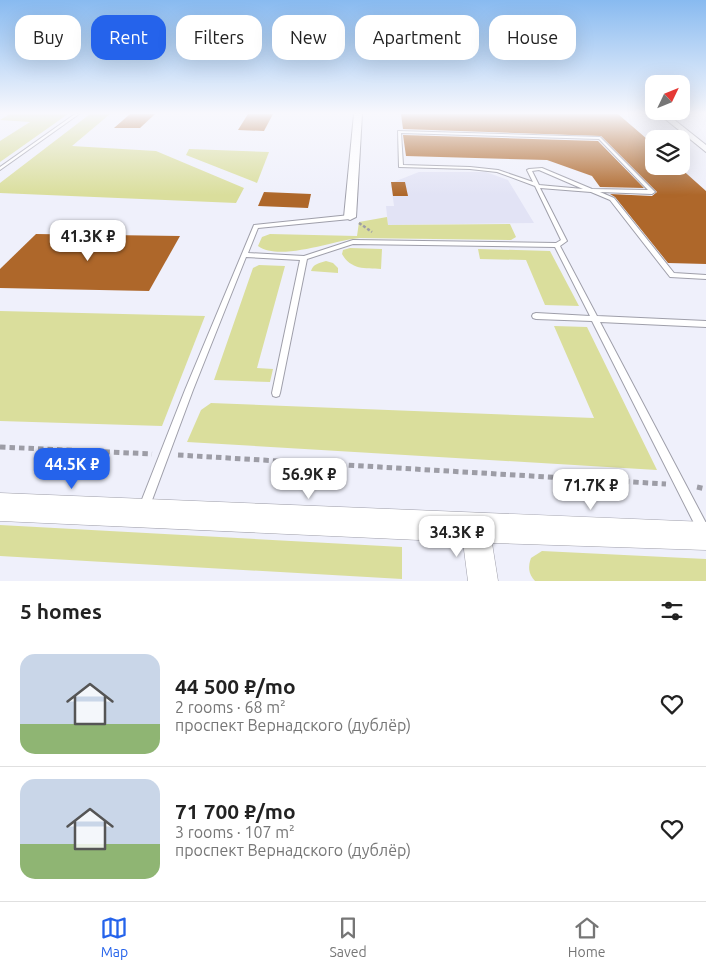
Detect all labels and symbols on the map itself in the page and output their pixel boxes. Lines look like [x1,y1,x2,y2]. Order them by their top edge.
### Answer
north arrow [645,75,690,120]
pin: 41.3K ₽ [42,220,134,262]
pin: 44.5K ₽ [26,448,118,490]
pin: 56.9K ₽ [263,458,355,500]
pin: 71.7K ₽ [545,468,637,511]
pin: 34.3K ₽ [411,516,503,558]

